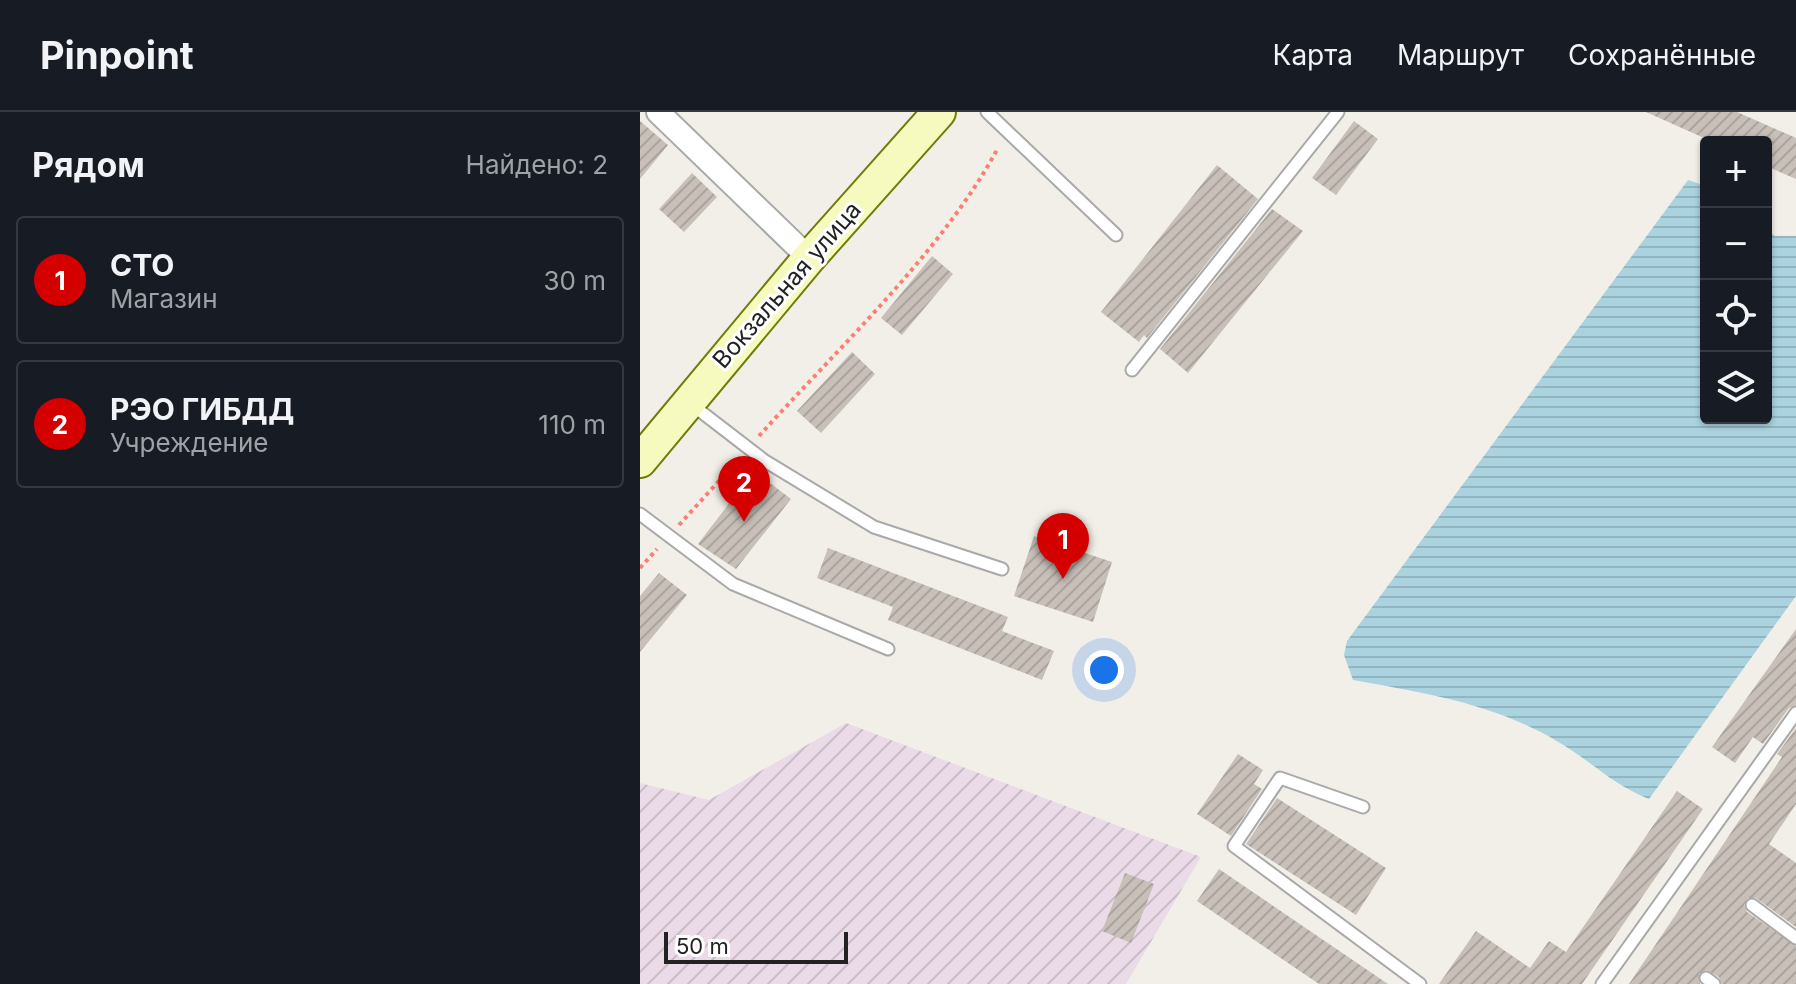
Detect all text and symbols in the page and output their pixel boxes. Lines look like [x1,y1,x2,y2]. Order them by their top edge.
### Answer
text: Pinpoint [40,32,194,78]
text: Карта [1273,38,1353,72]
text: Маршрут [1397,38,1524,72]
text: Сохранённые [1568,38,1756,72]
map controls [1700,136,1772,424]
button: + [1700,136,1772,208]
text: Рядом [32,144,145,185]
text: Найдено: 2 [466,149,608,180]
street label: Вокзальная улица [706,196,867,374]
button: − [1700,208,1772,280]
text: СТО [110,247,174,283]
text: 1 [54,265,66,296]
text: 30 m [543,265,606,296]
button: locate [1700,280,1772,352]
text: Магазин [110,283,218,314]
button: layers [1700,352,1772,424]
text: РЭО ГИБДД [110,391,294,427]
text: 2 [52,409,68,440]
text: 110 m [538,409,606,440]
text: Учреждение [110,427,268,458]
pin: 2 [718,456,770,522]
pin: 1 [1037,513,1089,579]
your location [1084,650,1124,690]
scale bar [664,928,848,964]
text: 50 m [676,933,729,959]

